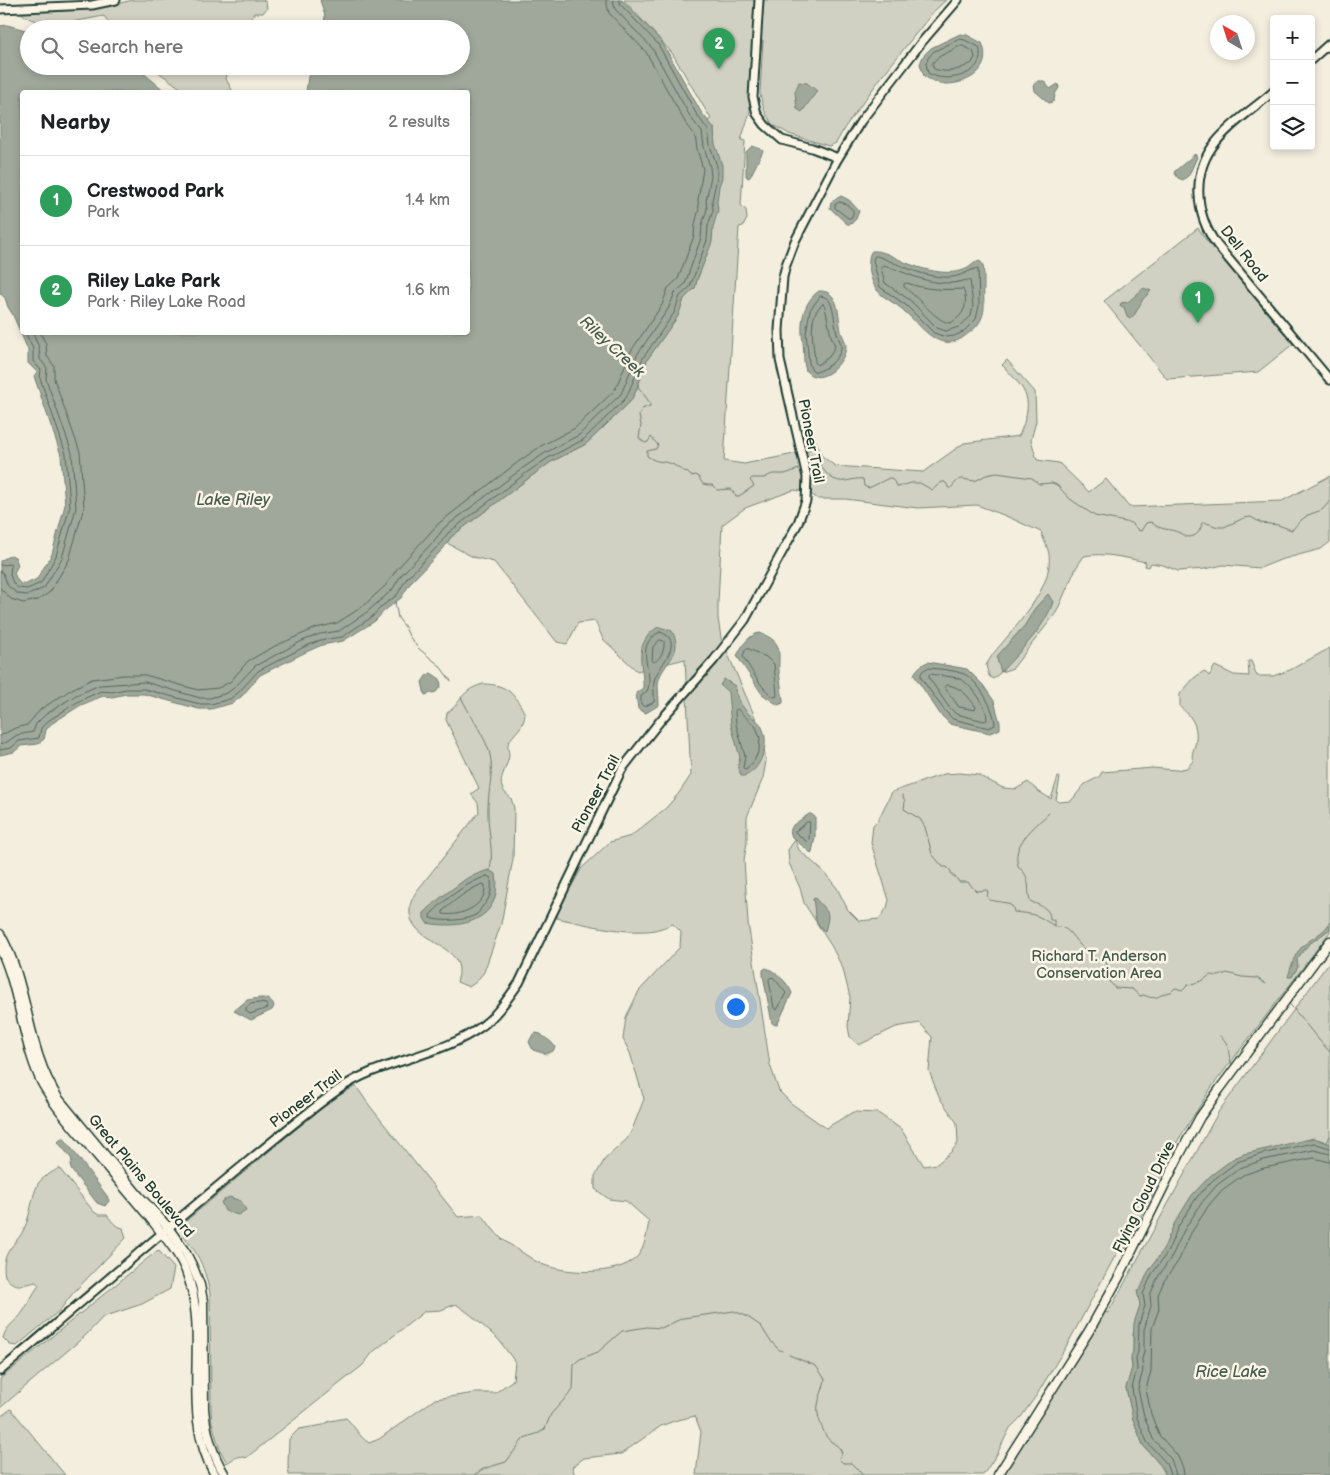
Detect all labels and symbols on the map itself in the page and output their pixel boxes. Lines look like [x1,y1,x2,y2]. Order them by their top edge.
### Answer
north arrow [1210,15,1255,60]
pin: 2 [703,28,735,69]
street label: Dell Road [1216,222,1272,286]
pin: 1 [1182,282,1214,323]
water label: Riley Creek [576,312,649,383]
street label: Pioneer Trail [794,397,828,485]
water label: Lake Riley [196,491,271,510]
street label: Pioneer Trail [568,752,624,836]
park label: Richard T. Anderson Conservation Area [1031,947,1167,983]
your location [723,994,749,1020]
street label: Pioneer Trail [266,1066,346,1132]
street label: Great Plains Boulevard [84,1110,198,1242]
street label: Flying Cloud Drive [1109,1138,1179,1256]
water label: Rice Lake [1195,1363,1267,1382]

